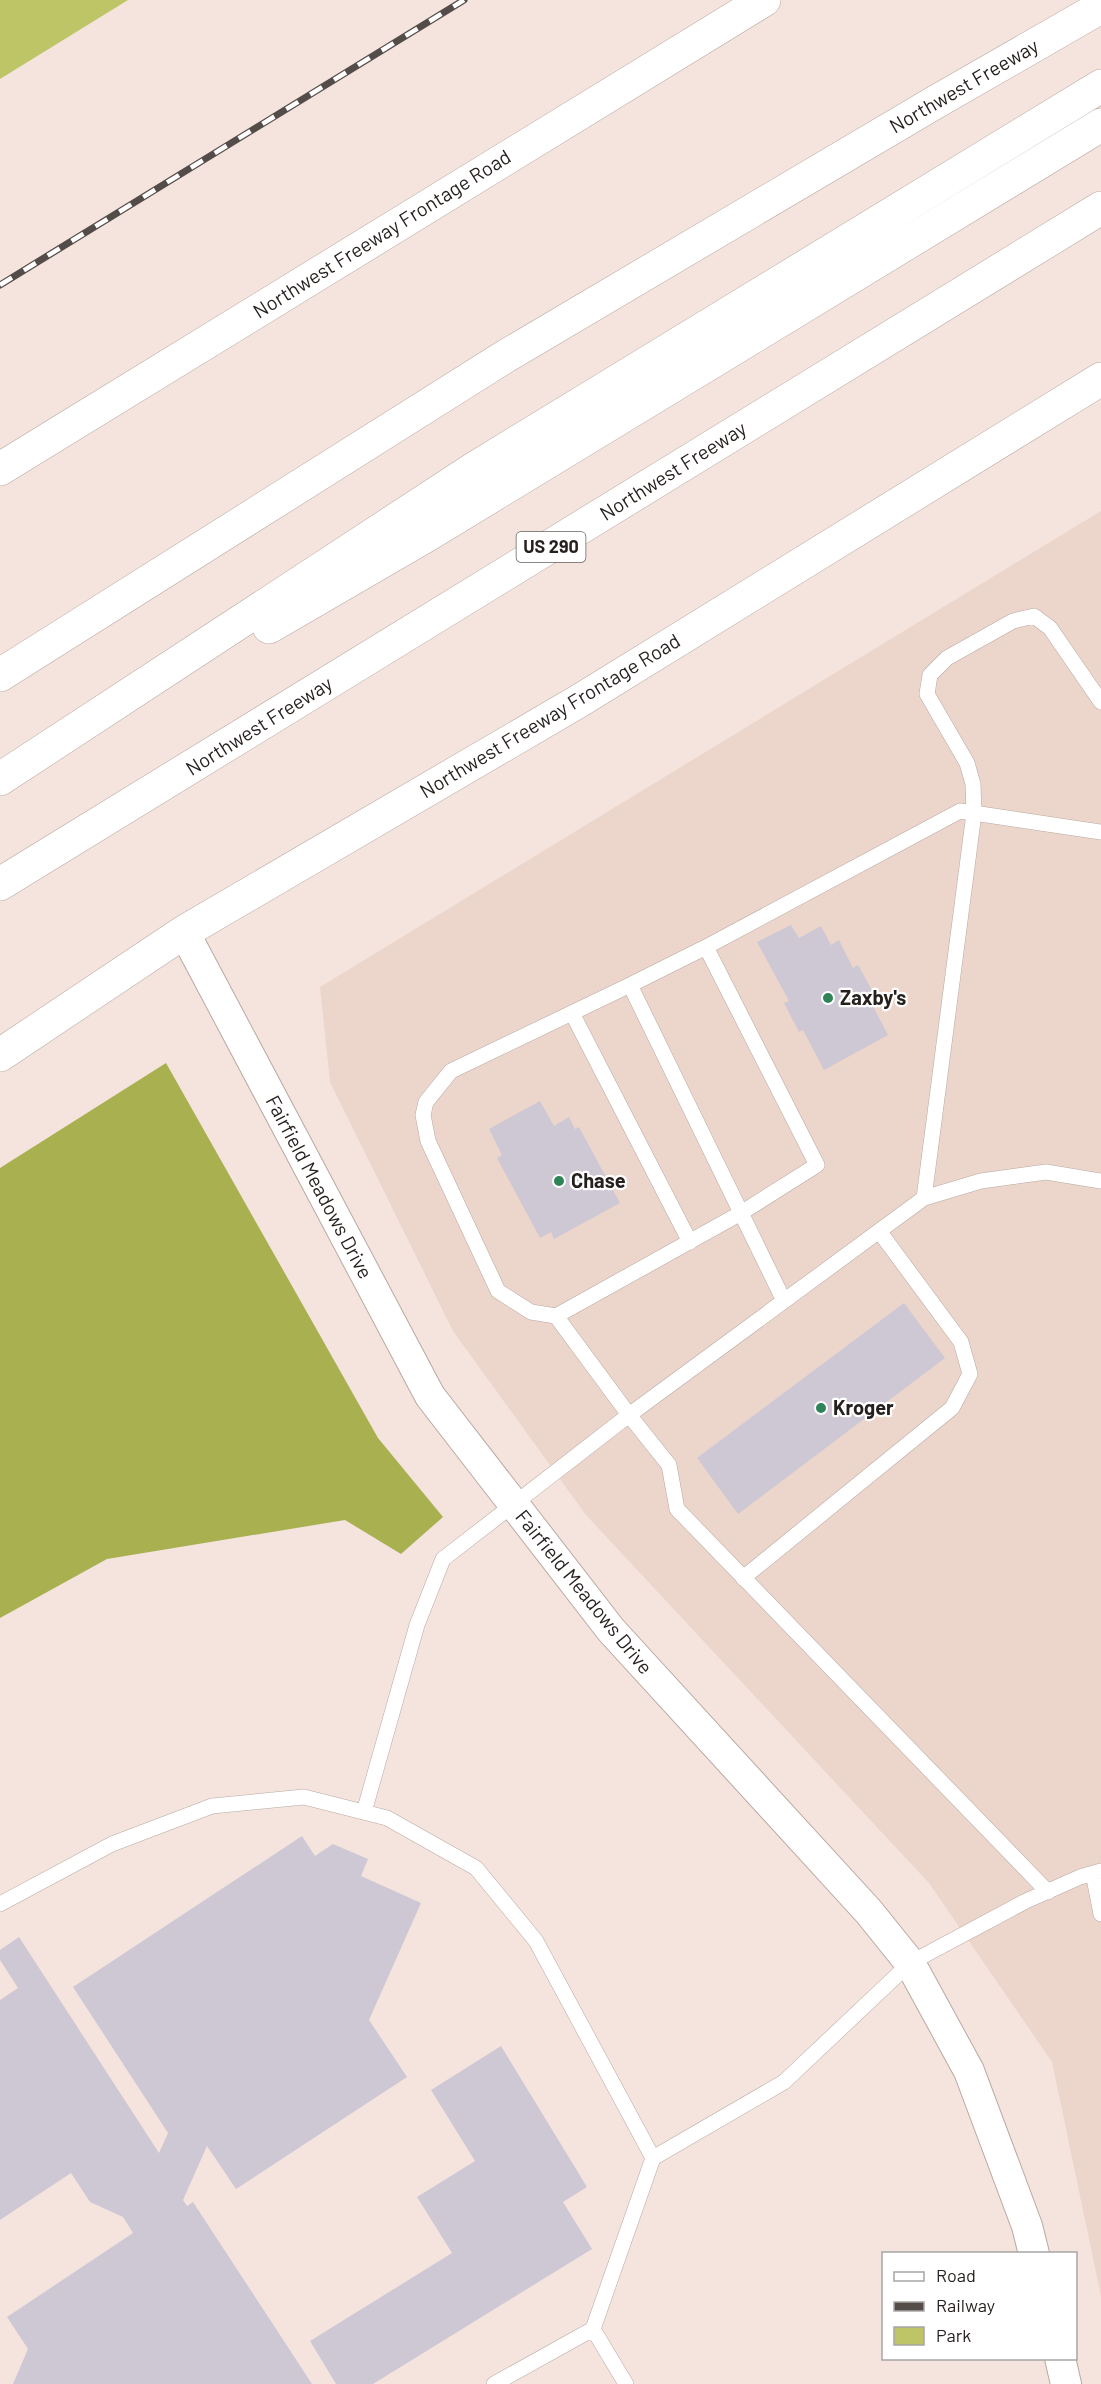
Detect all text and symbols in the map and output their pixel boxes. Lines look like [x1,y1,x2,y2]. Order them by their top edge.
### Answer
street label: Northwest Freeway [885,33,1042,138]
street label: Northwest Freeway Frontage Road [248,144,515,323]
street label: Northwest Freeway [595,415,750,525]
road number: US 290 [516,532,586,562]
street label: Northwest Freeway Frontage Road [415,628,684,802]
street label: Northwest Freeway [181,670,336,780]
place label: Zaxby's [840,985,906,1009]
marker: Zaxby's [821,991,835,1005]
street label: Fairfield Meadows Drive [261,1091,378,1282]
place label: Chase [571,1168,626,1192]
marker: Chase [552,1174,566,1188]
place label: Kroger [833,1395,894,1419]
marker: Kroger [814,1401,828,1415]
street label: Fairfield Meadows Drive [511,1504,658,1678]
legend [882,2252,1077,2360]
text: Road [936,2264,976,2286]
text: Railway [936,2294,995,2316]
text: Park [936,2324,971,2346]

